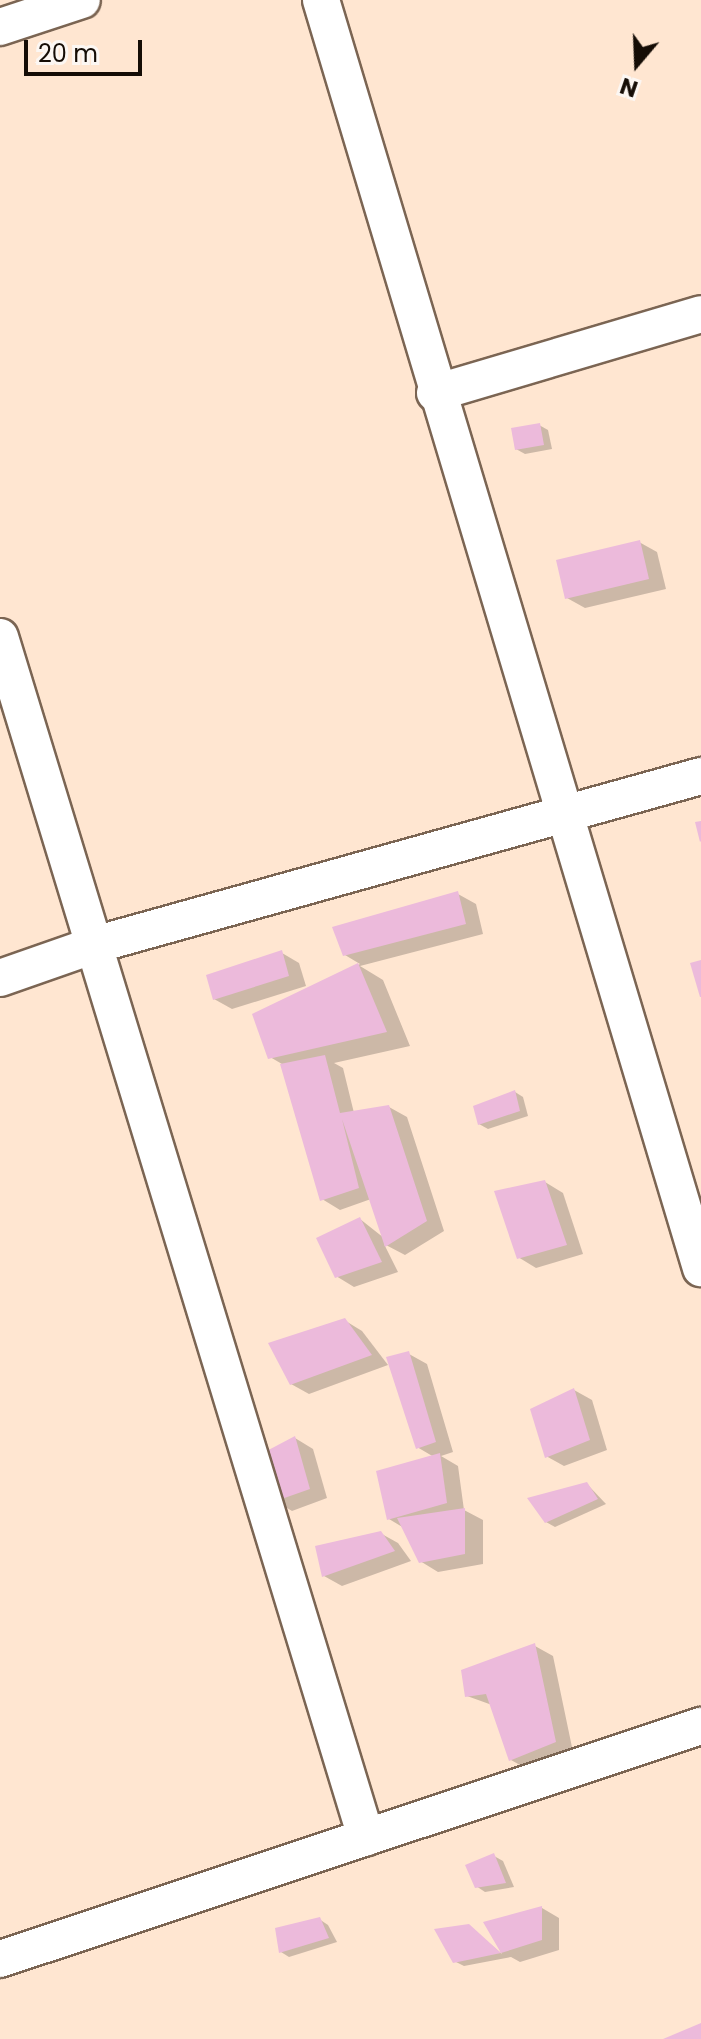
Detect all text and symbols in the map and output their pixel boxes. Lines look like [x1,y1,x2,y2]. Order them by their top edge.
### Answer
scale bar [28,24,146,74]
north arrow [597,24,677,104]
text: 20 m [38,37,98,70]
text: N [616,70,642,105]

